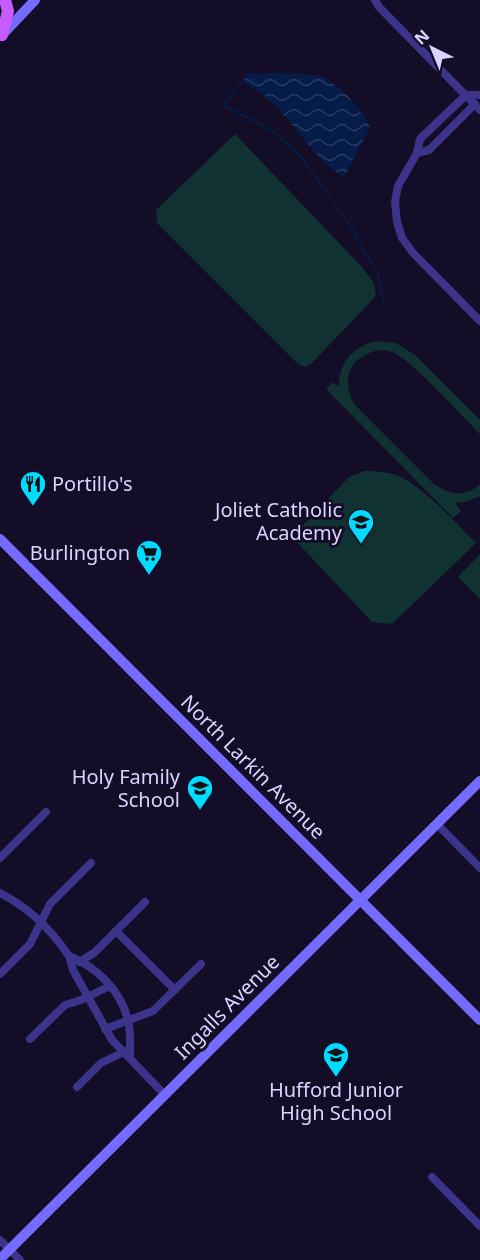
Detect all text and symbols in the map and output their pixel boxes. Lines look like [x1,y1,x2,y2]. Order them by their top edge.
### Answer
north arrow [402,18,462,78]
text: N [410,25,434,50]
restaurant icon: Portillo's [18,469,48,507]
place label: Portillo's [52,470,133,497]
place label: Joliet Catholic Academy [213,496,343,546]
school or university icon: Joliet Catholic Academy [346,507,376,545]
supermarket icon: Burlington [134,538,164,576]
place label: Burlington [30,539,130,566]
street label: North Larkin Avenue [175,689,331,845]
place label: Holy Family School [72,763,181,813]
school or university icon: Holy Family School [185,773,215,811]
street label: Ingalls Avenue [168,948,285,1065]
school or university icon: Hufford Junior High School [321,1040,351,1078]
place label: Hufford Junior High School [269,1076,403,1126]

